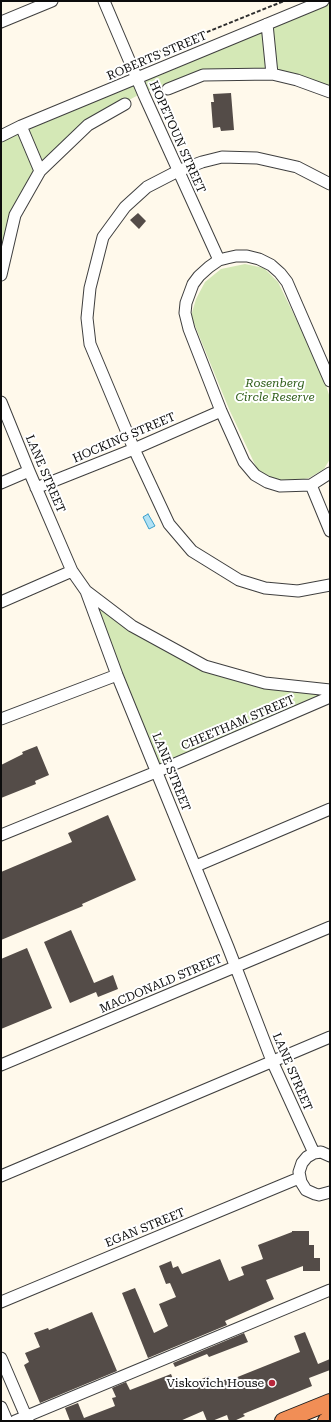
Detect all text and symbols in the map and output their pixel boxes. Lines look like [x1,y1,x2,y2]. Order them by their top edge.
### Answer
street label: ROBERTS STREET [105,28,209,84]
street label: HOPETOUN STREET [146,79,208,195]
park label: Rosenberg Circle Reserve [235,376,315,404]
street label: HOCKING STREET [70,410,178,466]
street label: LANE STREET [22,433,68,515]
street label: CHEETHAM STREET [179,693,297,753]
street label: LANE STREET [149,731,193,813]
street label: MACDONALD STREET [98,952,224,1016]
street label: LANE STREET [269,1031,315,1113]
street label: EGAN STREET [103,1205,187,1251]
place label: Viskovich House [166,1376,264,1390]
marker: Viskovich House [267,1378,277,1388]

